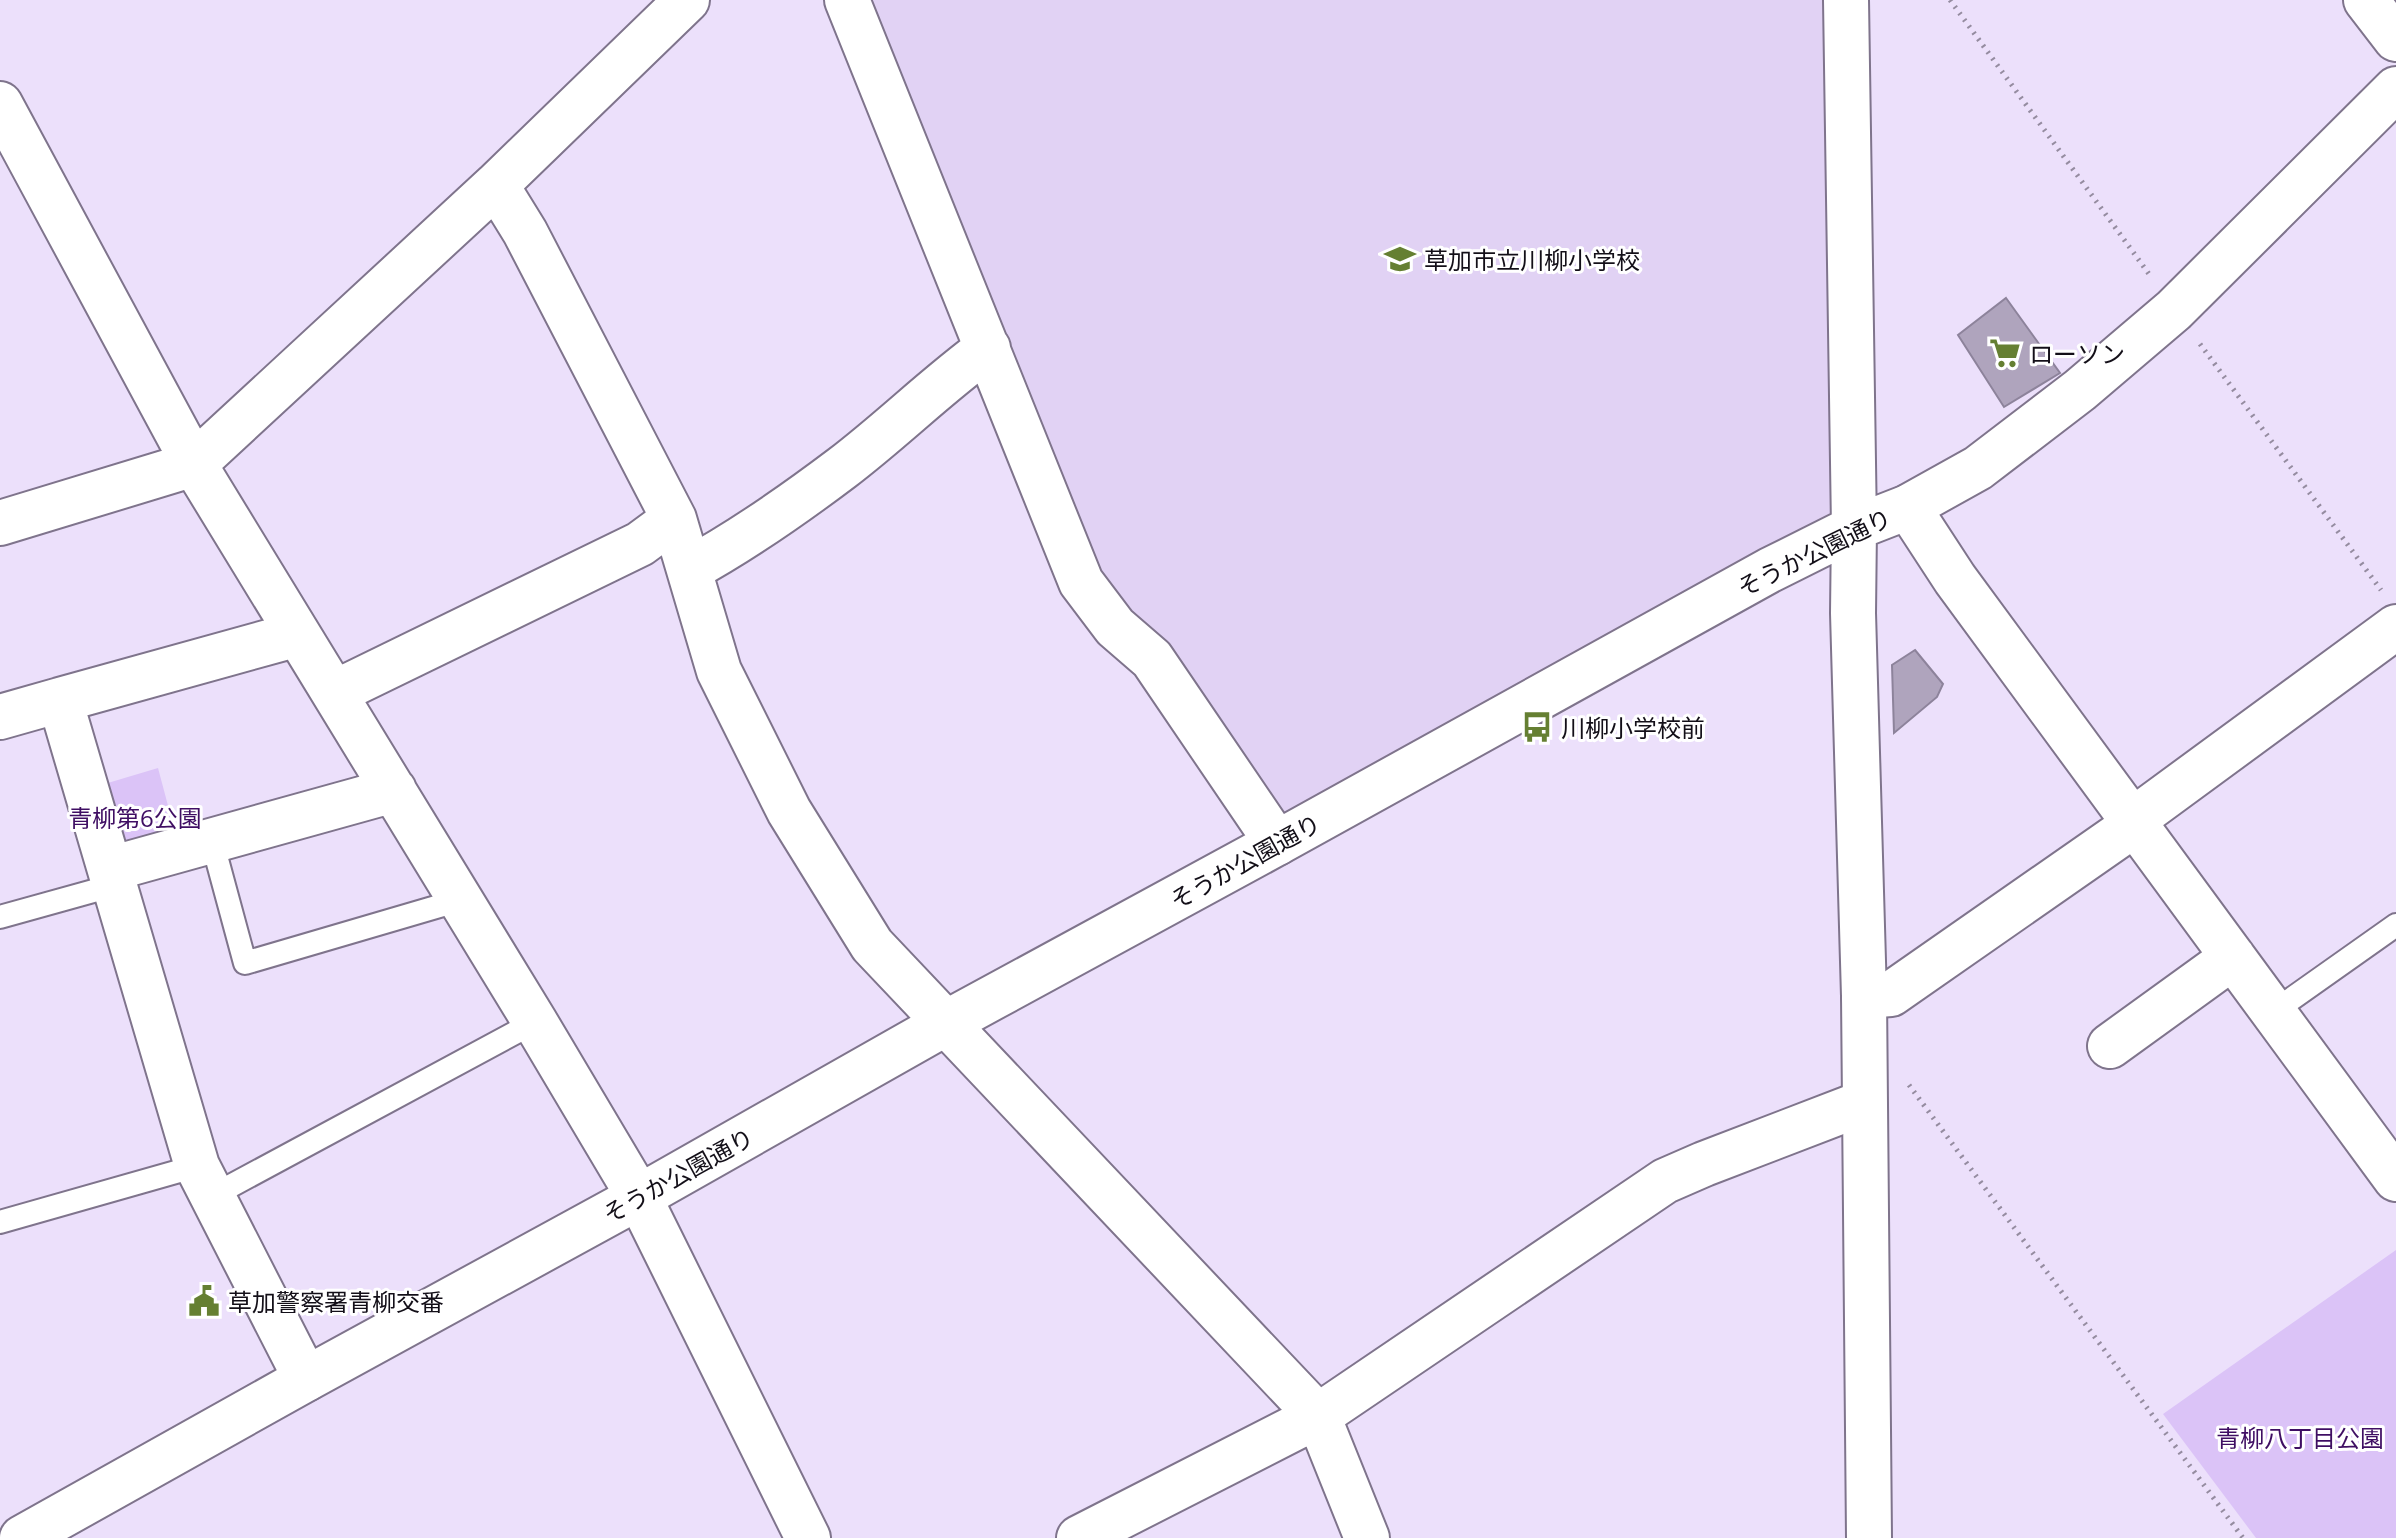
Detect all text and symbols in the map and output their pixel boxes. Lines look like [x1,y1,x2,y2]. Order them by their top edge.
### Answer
school or university icon: 草加市立川柳小学校 [1383,242,1417,276]
place label: 草加市立川柳小学校 [1424,243,1640,276]
supermarket icon: ローソン [1988,336,2022,370]
place label: ローソン [2029,337,2125,370]
street label: そうか公園通り [1731,500,1897,604]
bus stop icon: 川柳小学校前 [1520,710,1554,744]
place label: 川柳小学校前 [1561,711,1705,744]
park label: 青柳第6公園 [68,801,202,834]
street label: そうか公園通り [1164,806,1326,916]
street label: そうか公園通り [597,1120,759,1230]
public building icon: 草加警察署青柳交番 [187,1284,221,1318]
place label: 草加警察署青柳交番 [228,1285,444,1318]
park label: 青柳八丁目公園 [2216,1421,2384,1454]

